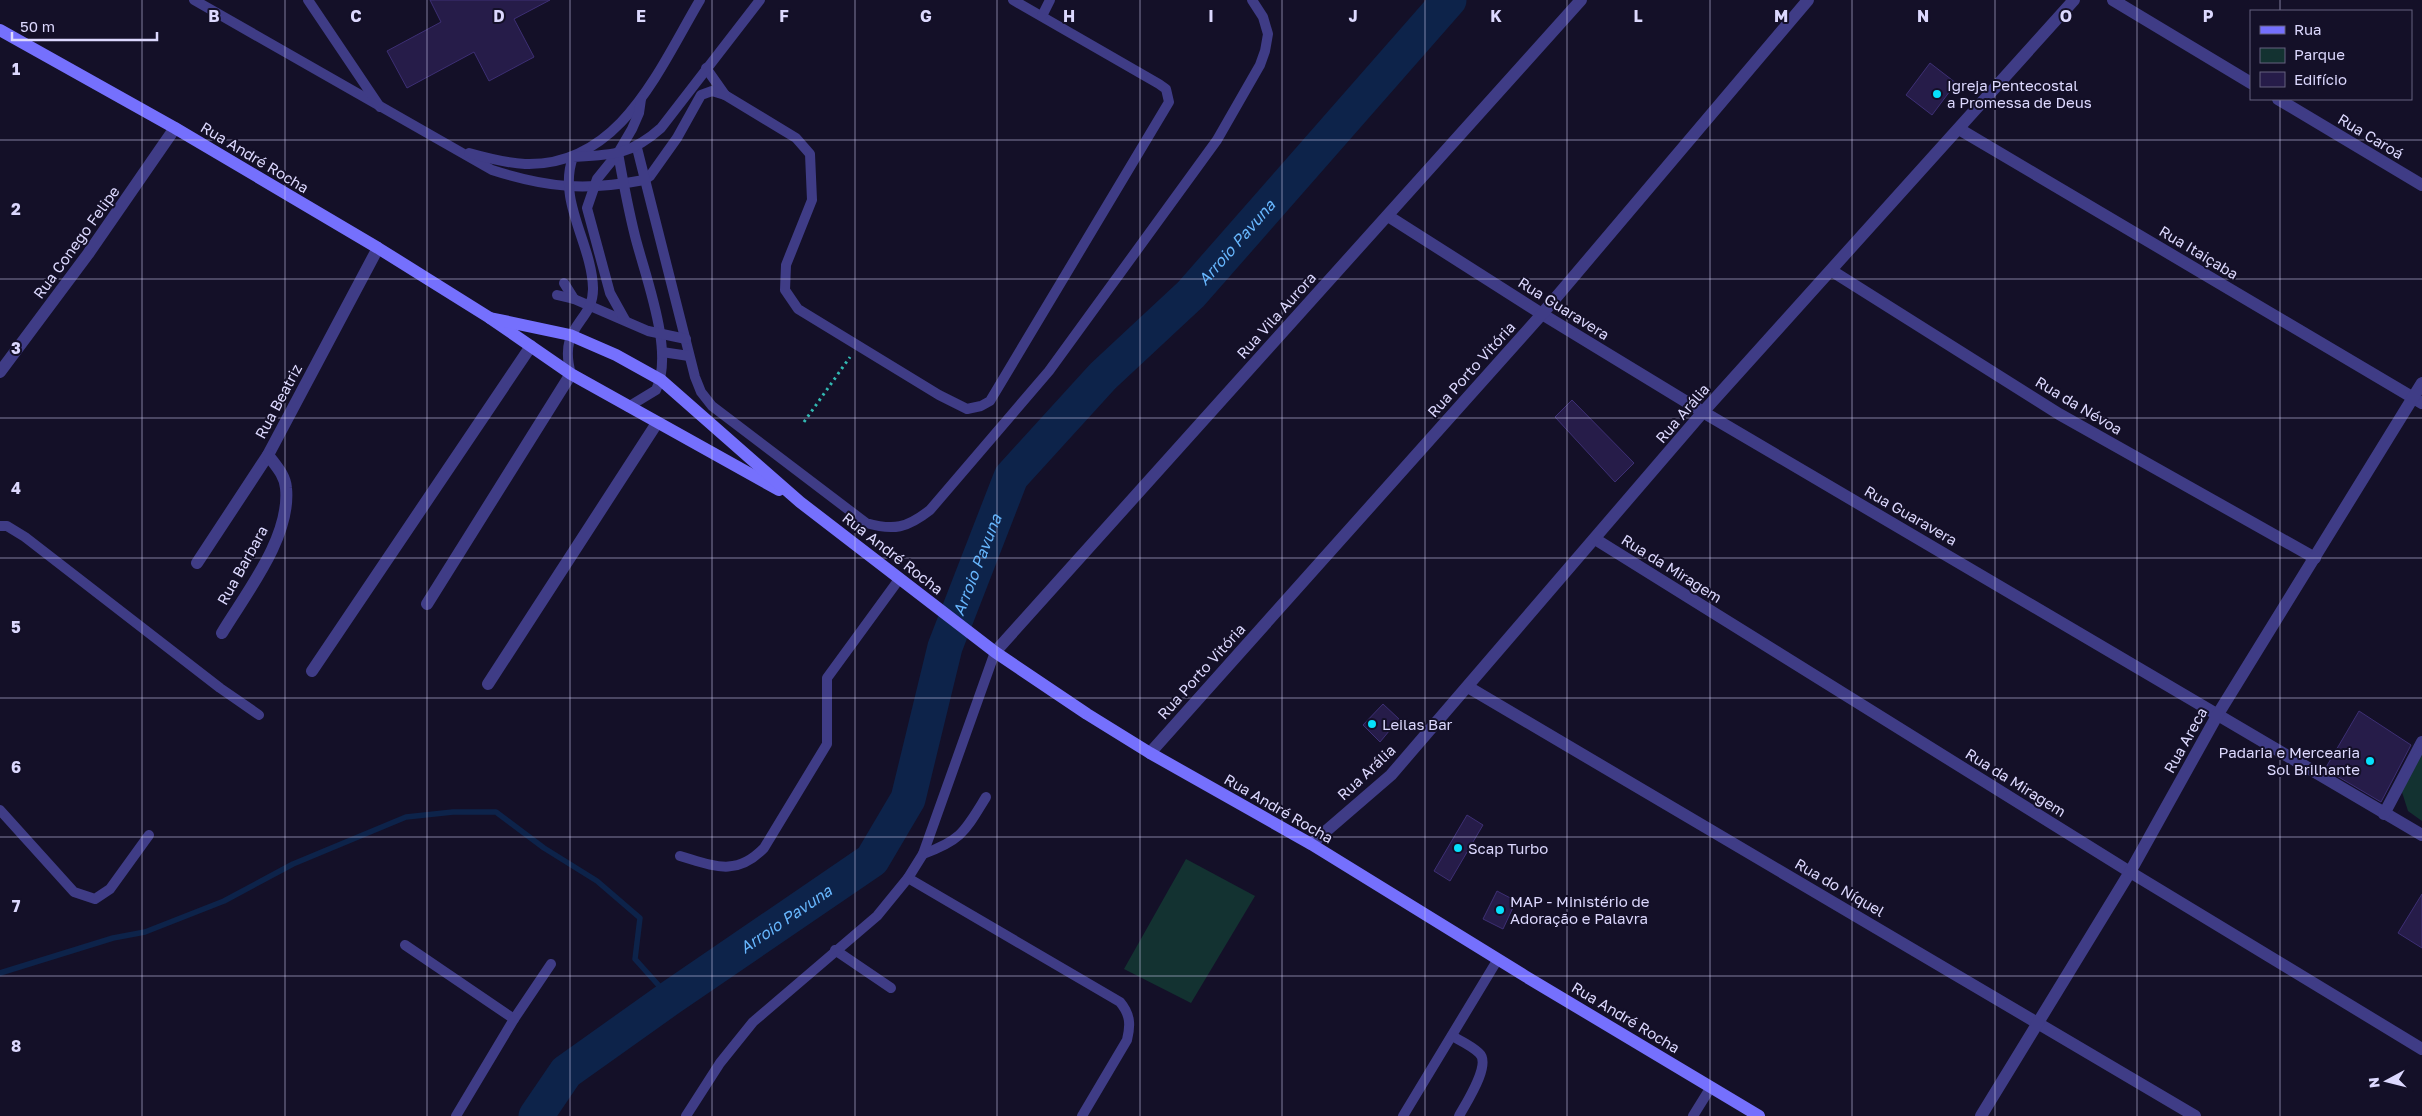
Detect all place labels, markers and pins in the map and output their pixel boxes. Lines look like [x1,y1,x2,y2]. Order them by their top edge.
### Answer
place label: Igreja Pentecostal a Promessa de Deus [1947,76,2092,111]
marker: Igreja Pentecostal a Promessa de Deus [1931,88,1943,100]
place label: Leilas Bar [1382,715,1453,733]
marker: Leilas Bar [1366,718,1378,730]
place label: Padaria e Mercearia Sol Brilhante [2219,743,2360,778]
marker: Padaria e Mercearia Sol Brilhante [2364,755,2376,767]
place label: Scap Turbo [1468,839,1548,857]
marker: Scap Turbo [1452,842,1464,854]
place label: MAP - Ministério de Adoração e Palavra [1510,892,1650,927]
marker: MAP - Ministério de Adoração e Palavra [1494,904,1506,916]

